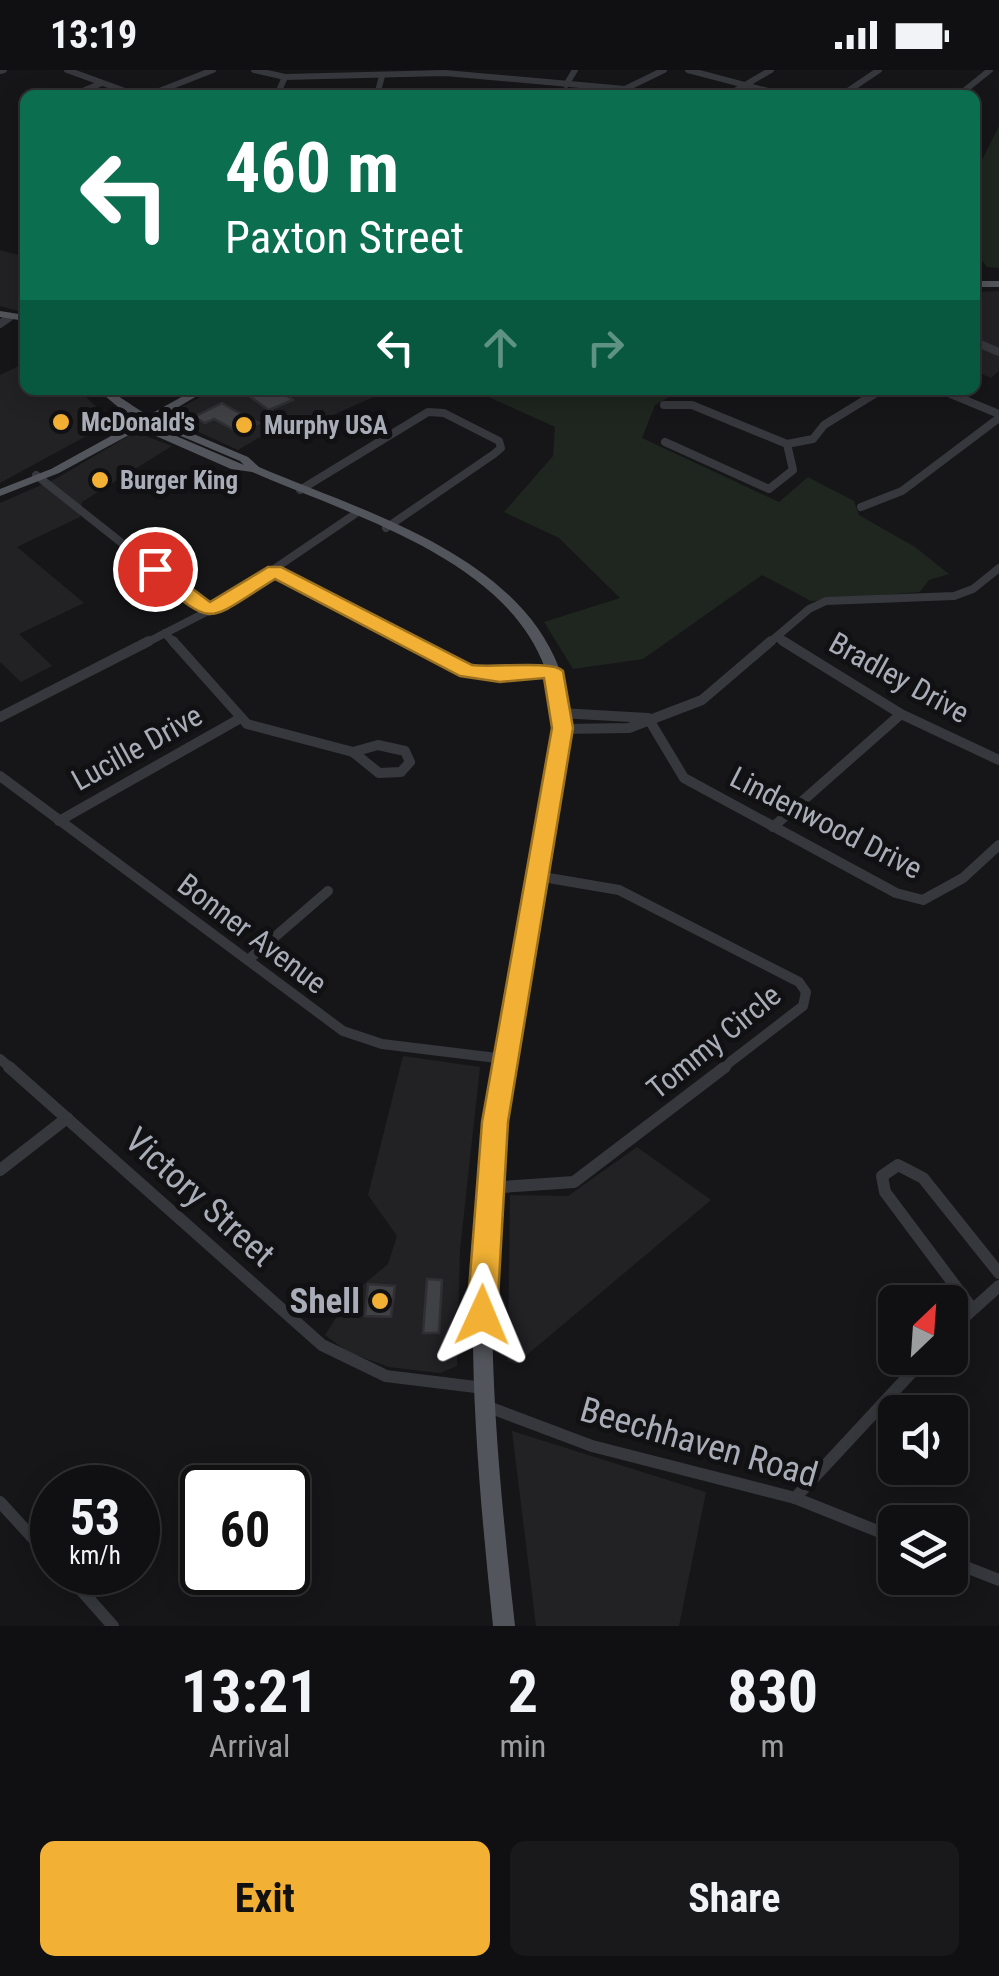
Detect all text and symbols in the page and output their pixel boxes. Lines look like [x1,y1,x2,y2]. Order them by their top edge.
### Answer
text: 13:19 [50,13,137,57]
text: 460 m [225,127,399,209]
icon: left [60,130,190,260]
text: Paxton Street [225,211,464,264]
icon: left [368,320,423,375]
icon: ahead [473,320,528,375]
icon: right [578,320,633,375]
place label: McDonald's [81,408,195,437]
marker: McDonald's [50,411,72,433]
place label: Murphy USA [264,411,388,440]
marker: Murphy USA [233,414,255,436]
place label: Burger King [120,466,238,495]
marker: Burger King [89,469,111,491]
pin [113,527,198,612]
icon: arrive [128,542,183,597]
street label: Bradley Drive [823,625,975,730]
street label: Lucille Drive [66,697,208,798]
street label: Lindenwood Drive [725,759,928,886]
street label: Bonner Avenue [171,866,333,1001]
street label: Tommy Circle [640,977,787,1106]
street label: Victory Street [116,1120,283,1275]
position arrow [430,1263,534,1367]
place label: Shell [290,1281,360,1322]
north arrow [878,1285,968,1375]
map controls [878,1285,968,1595]
marker: Shell [369,1290,391,1312]
street label: Beechhaven Road [576,1389,822,1496]
button: sound [878,1395,968,1485]
speed limit sign: 60 [180,1465,310,1595]
text: 53 [70,1489,120,1547]
button: layers [878,1505,968,1595]
text: km/h [69,1541,121,1570]
text: 13:21 [181,1656,319,1727]
text: 2 [508,1656,538,1727]
text: 830 [727,1656,818,1727]
text: Arrival [209,1727,290,1765]
text: min [499,1727,546,1765]
text: m [761,1727,785,1765]
button: Exit [40,1841,490,1956]
button: Share [510,1841,959,1956]

